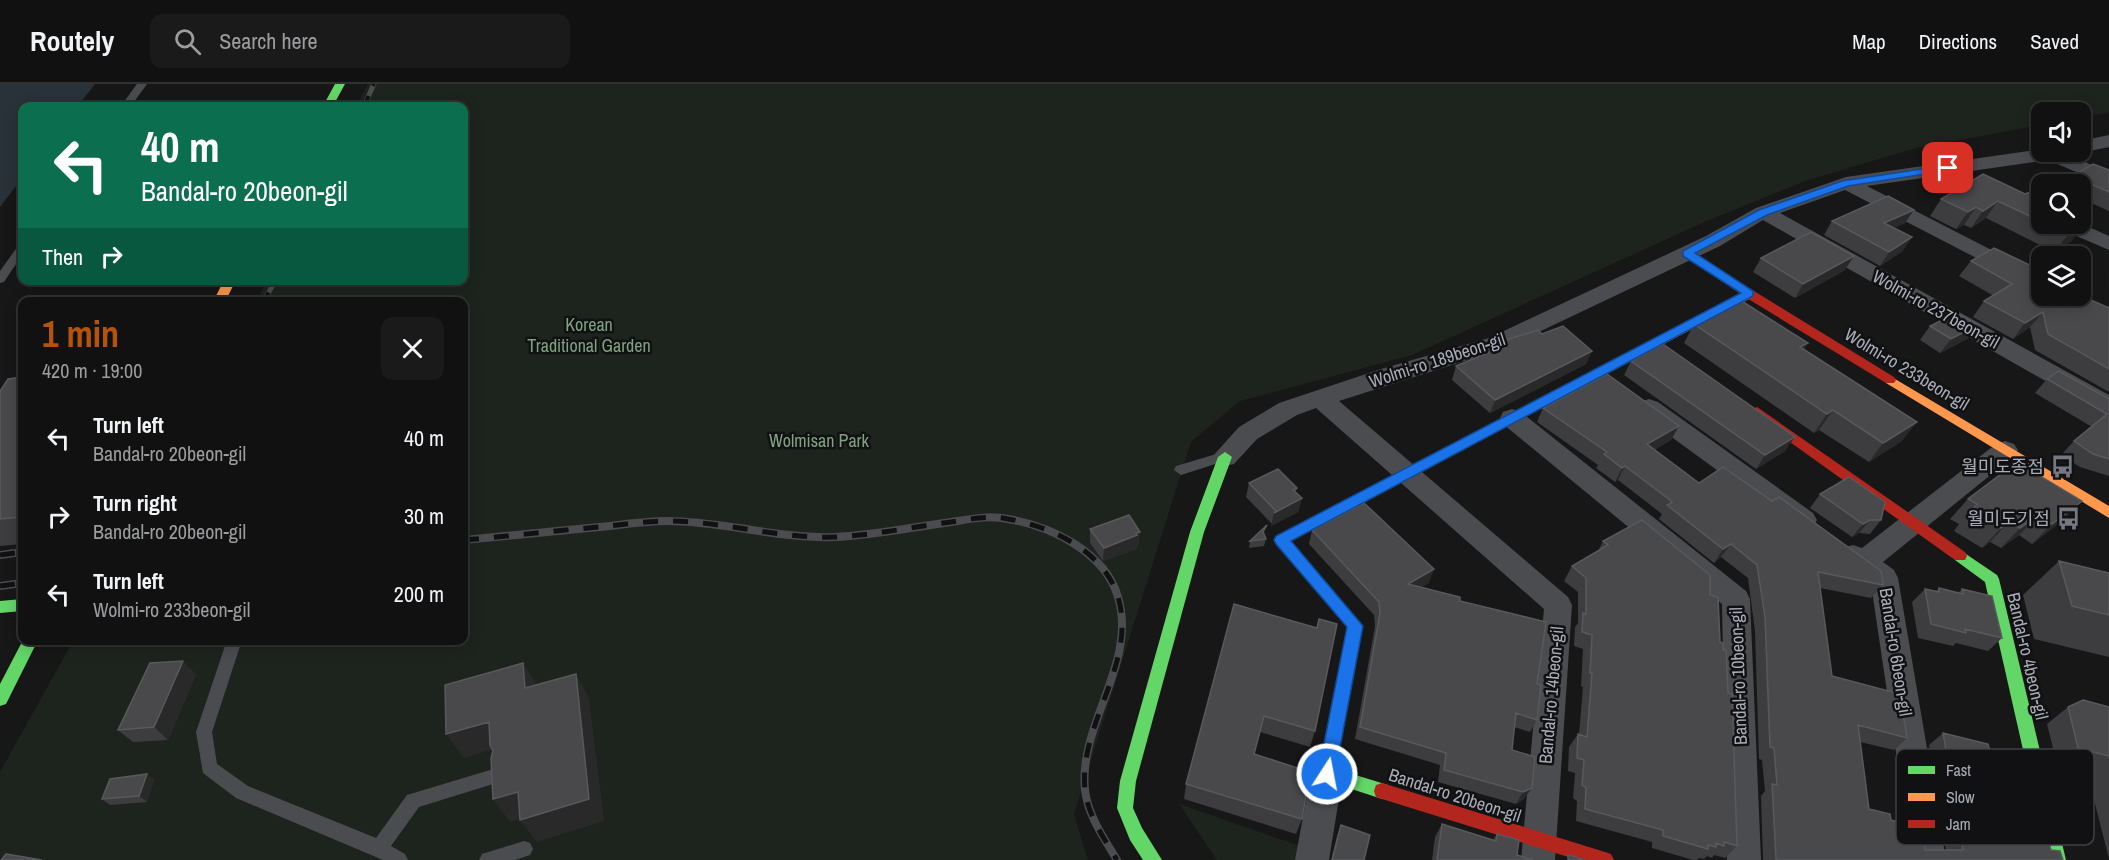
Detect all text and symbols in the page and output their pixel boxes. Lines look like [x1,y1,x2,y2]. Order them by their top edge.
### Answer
search box [150,14,570,68]
text: Routely [30,22,114,60]
icon: search [171,25,204,58]
text: Search here [219,26,317,56]
text: Map [1852,27,1886,56]
text: Directions [1919,27,1997,56]
text: Saved [2030,27,2079,56]
map controls [2031,102,2091,306]
button: sound [2031,102,2091,162]
text: 40 m [141,119,220,175]
icon: left [42,126,120,204]
pin [1922,142,1973,193]
icon: arrive [1931,151,1964,184]
text: Bandal-ro 20beon-gil [141,173,348,209]
button: search [2031,174,2091,234]
icon: right [95,240,128,273]
text: Then [42,242,83,272]
button: layers [2031,246,2091,306]
street label: Wolmi-ro 237beon-gil [1868,264,2004,354]
text: 1 min [42,310,119,358]
park label: Korean Traditional Garden [527,312,651,358]
button: close [381,317,444,380]
street label: Wolmi-ro 233beon-gil [1840,322,1974,416]
street label: Wolmi-ro 189beon-gil [1366,326,1508,394]
text: 420 m · 19:00 [42,357,142,384]
text: Turn left [93,410,164,440]
icon: left [42,422,75,455]
text: 40 m [404,423,444,453]
park label: Wolmisan Park [769,428,870,453]
text: Bandal-ro 20beon-gil [93,440,246,467]
bus stop icon: 월미도종점 [2049,453,2075,479]
place label: 월미도종점 [1961,454,2044,479]
text: Turn right [93,488,177,518]
icon: right [42,500,75,533]
text: 30 m [404,501,444,531]
bus stop icon: 월미도기점 [2055,505,2081,531]
place label: 월미도기점 [1967,506,2050,531]
text: Bandal-ro 20beon-gil [93,518,246,545]
text: Turn left [93,566,164,596]
icon: left [42,578,75,611]
text: 200 m [394,579,444,609]
street label: Bandal-ro 6beon-gil [1874,586,1918,718]
street label: Bandal-ro 4beon-gil [2001,590,2055,722]
text: Wolmi-ro 233beon-gil [93,596,250,623]
street label: Bandal-ro 10beon-gil [1723,607,1753,745]
street label: Bandal-ro 14beon-gil [1533,625,1569,765]
position arrow [1295,742,1359,806]
legend [1896,749,2094,845]
text: Fast [1946,759,1971,781]
street label: Bandal-ro 20beon-gil [1386,762,1524,828]
text: Slow [1946,786,1975,808]
text: Jam [1946,813,1971,835]

